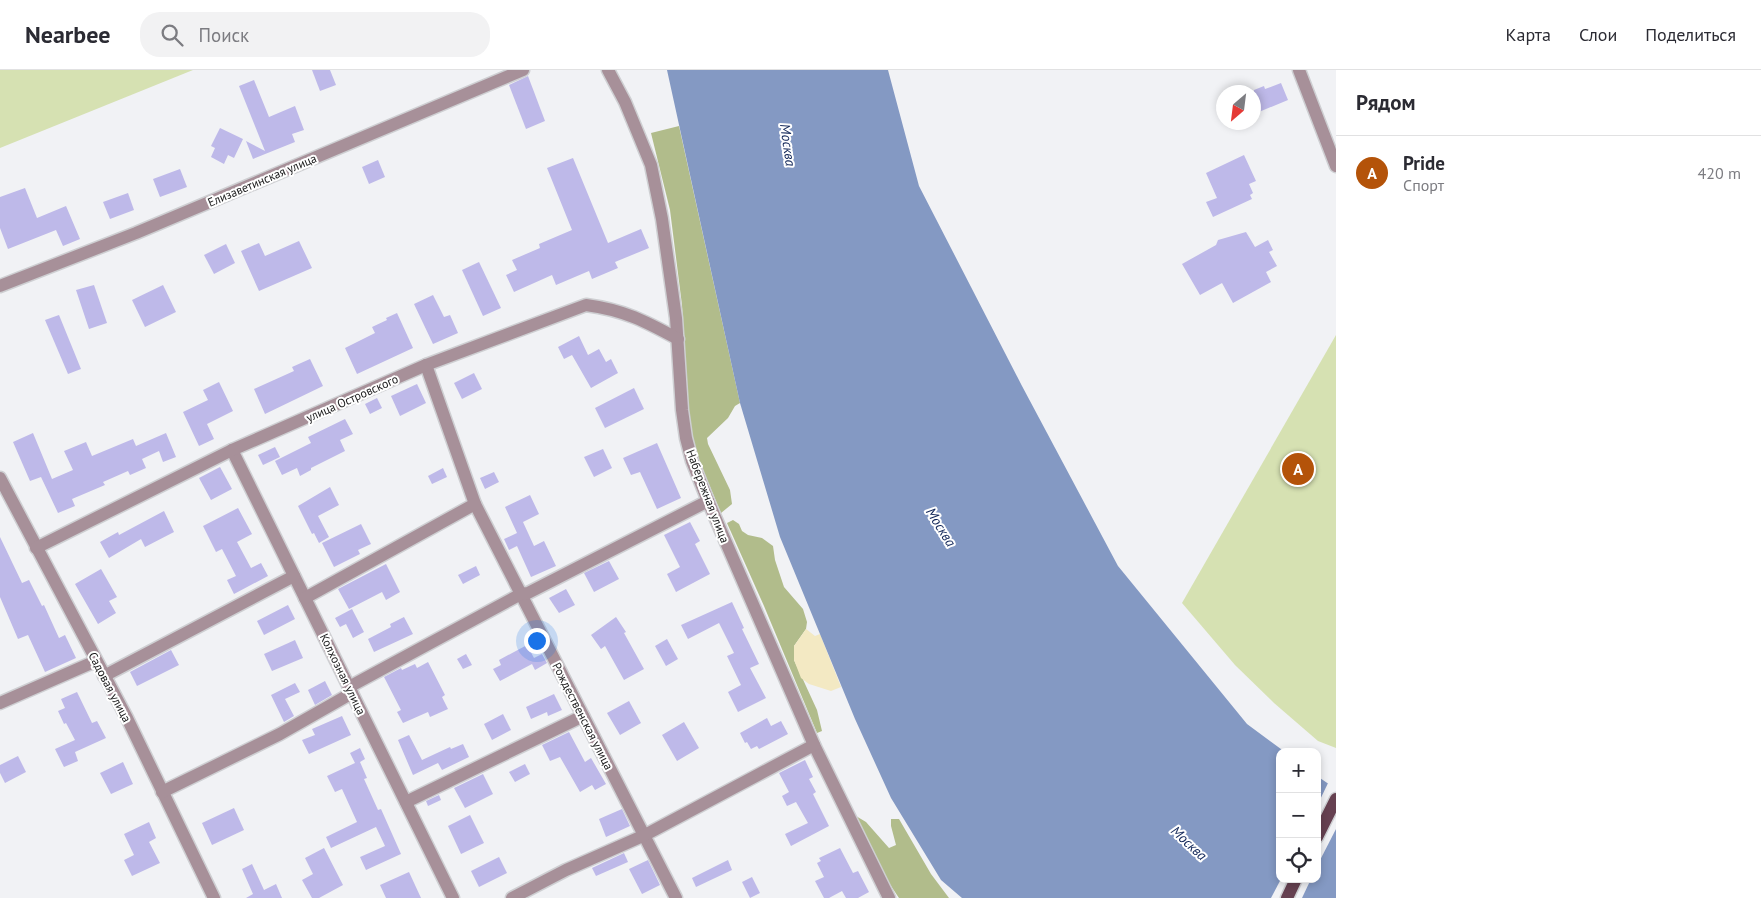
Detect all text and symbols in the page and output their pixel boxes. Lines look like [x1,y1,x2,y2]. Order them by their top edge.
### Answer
search box [140,12,490,57]
text: Nearbee [25,19,110,50]
icon: search [158,21,186,49]
text: Поиск [198,23,249,47]
text: Карта [1506,23,1551,46]
text: Слои [1579,23,1617,46]
text: Поделиться [1645,23,1736,46]
north arrow [1216,85,1261,130]
text: Рядом [1356,89,1415,116]
water label: Москва [776,123,800,168]
street label: Елизаветинская улица [205,150,319,210]
text: Pride [1403,151,1445,175]
text: A [1367,163,1377,183]
text: 420 m [1698,163,1741,183]
text: Спорт [1403,175,1444,195]
street label: улица Островского [304,371,400,425]
street label: Набережная улица [683,447,733,545]
pin: A [1282,450,1314,488]
water label: Москва [922,504,960,550]
your location [524,628,550,654]
street label: Колхозная улица [317,631,369,717]
street label: Садовая улица [85,649,135,725]
street label: Рождественская улица [549,660,617,772]
map controls [1276,748,1321,883]
button: + [1276,748,1321,793]
button: − [1276,793,1321,838]
water label: Москва [1167,822,1211,864]
button: locate [1276,838,1321,883]

